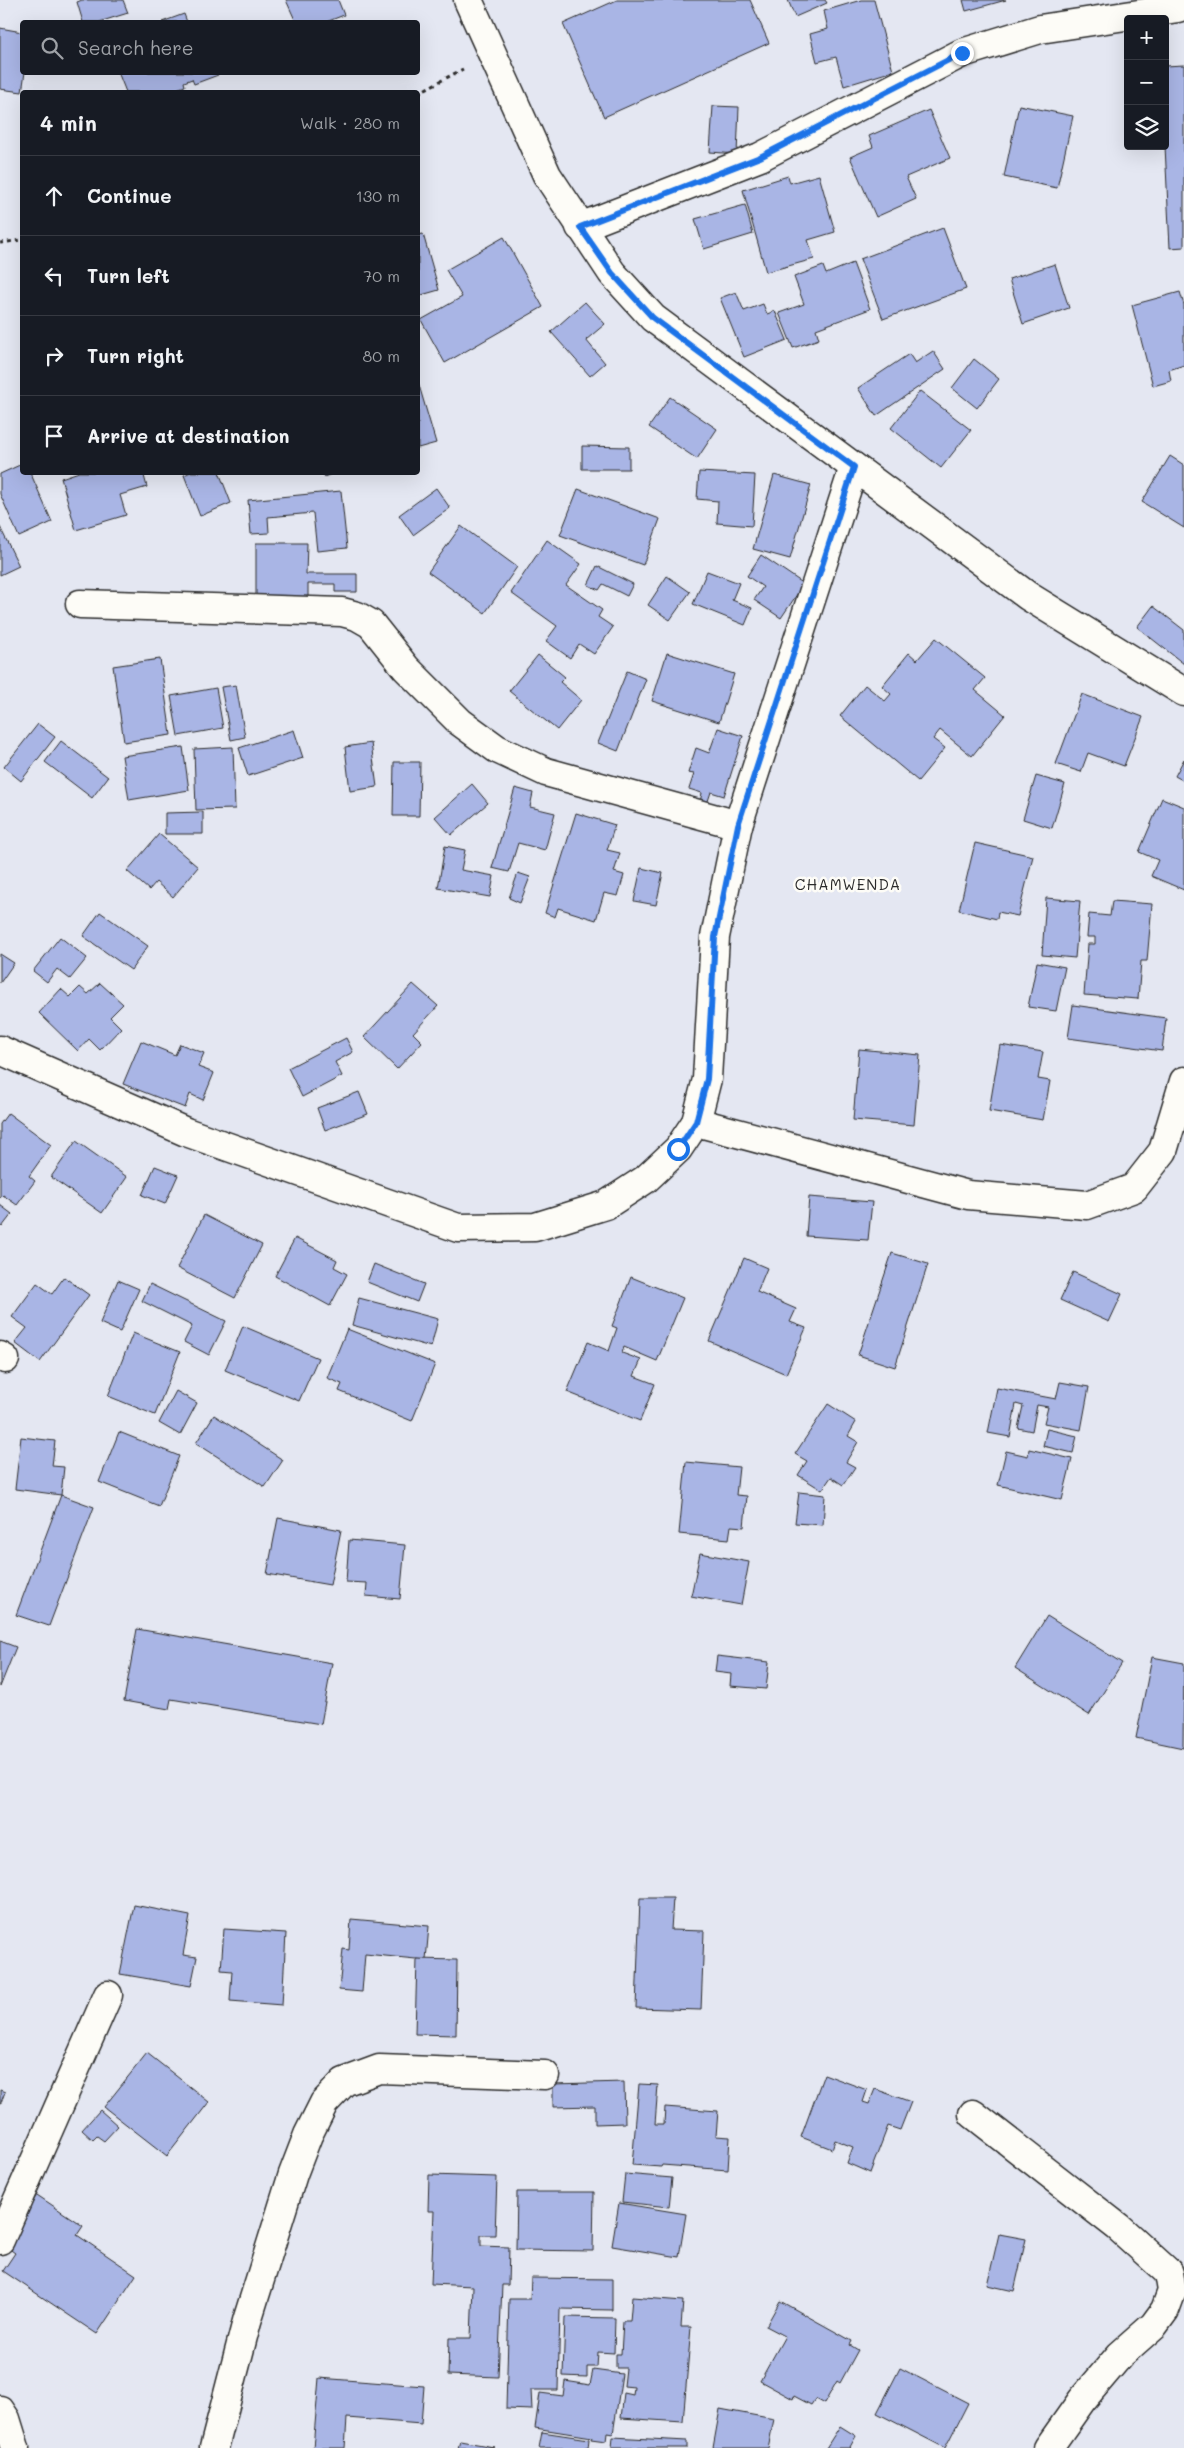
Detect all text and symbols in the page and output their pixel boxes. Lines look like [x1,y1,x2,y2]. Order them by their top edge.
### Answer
map controls [1124,15,1169,150]
button: + [1124,15,1169,60]
search box [20,20,420,75]
icon: search [38,34,66,62]
text: Search here [78,35,194,60]
route end [951,42,974,65]
button: − [1124,60,1169,105]
button: layers [1124,105,1169,150]
text: 4 min [40,109,97,136]
text: Walk · 280 m [300,112,400,133]
icon: ahead [40,182,68,210]
text: Continue [87,183,172,208]
text: 130 m [356,185,400,206]
icon: left [40,262,68,290]
text: Turn left [87,263,170,288]
text: 70 m [363,265,400,286]
icon: right [40,342,68,370]
text: Turn right [87,343,184,368]
text: 80 m [363,345,400,366]
icon: arrive [40,422,68,450]
text: Arrive at destination [87,423,290,448]
district label: CHAMWENDA [795,874,901,894]
route start [667,1138,690,1161]

